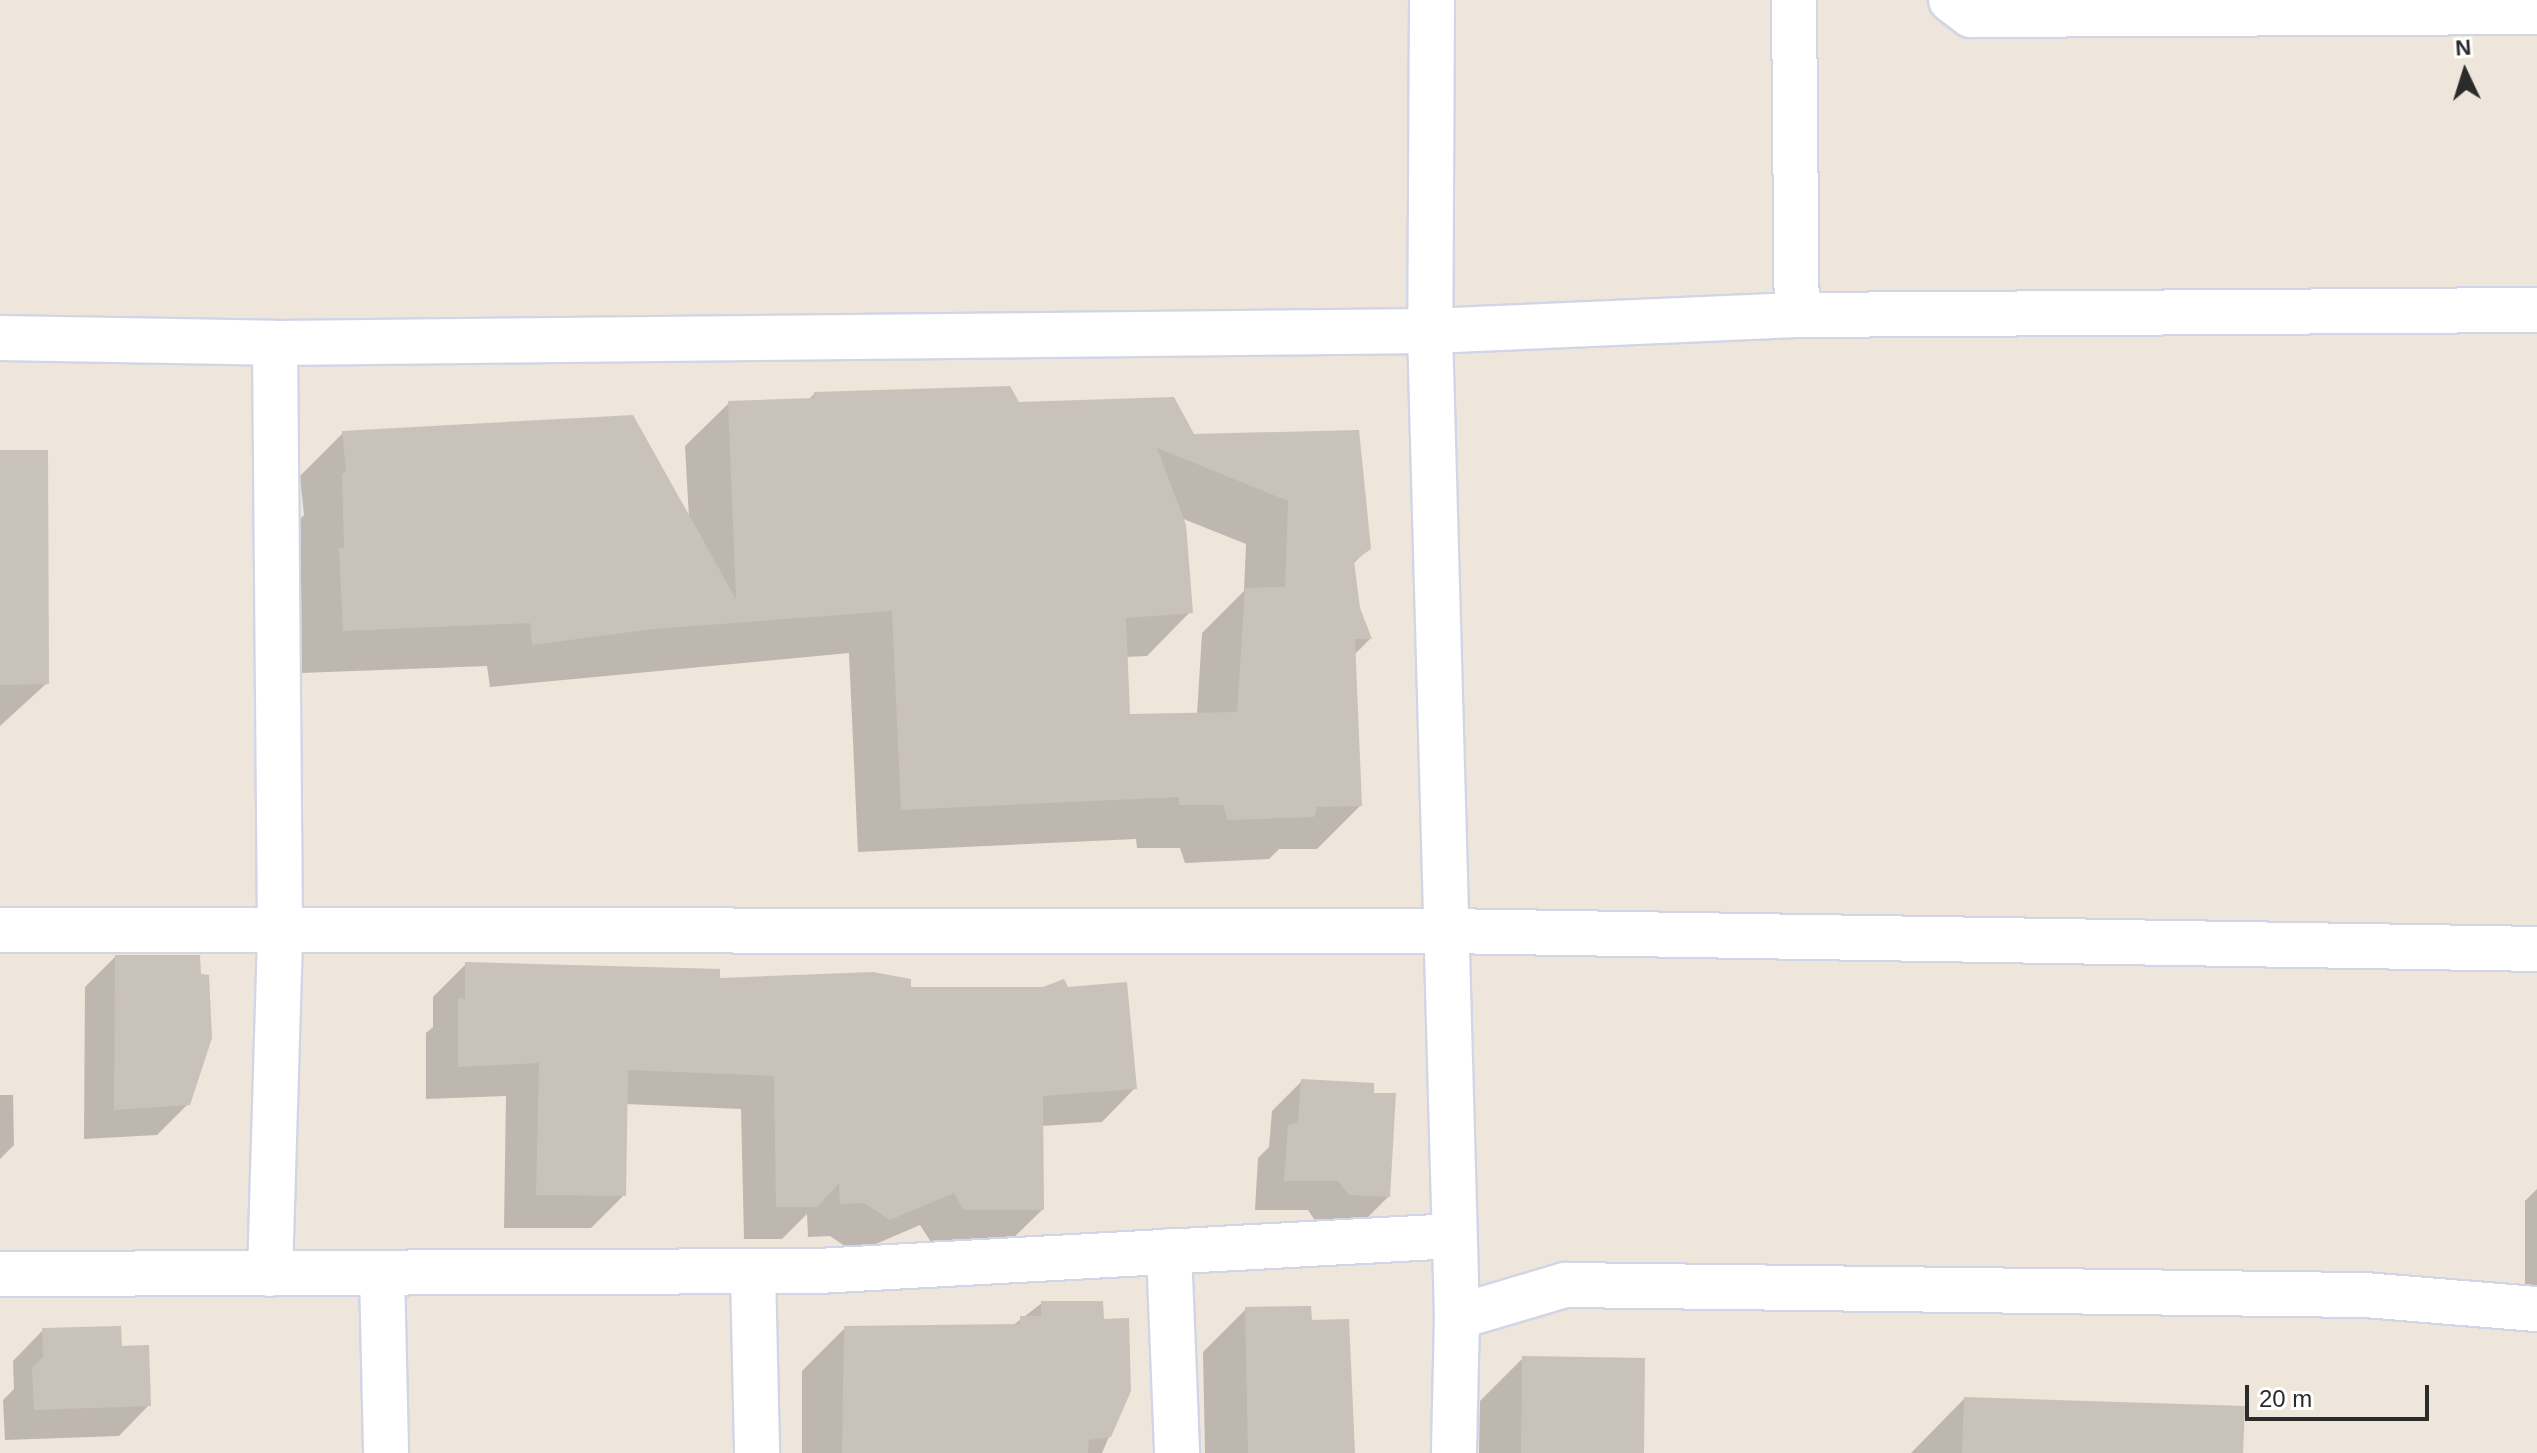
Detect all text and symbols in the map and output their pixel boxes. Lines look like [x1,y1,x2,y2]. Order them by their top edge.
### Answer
north arrow [2425,32,2505,112]
text: N [2454,35,2472,61]
scale bar [2249,1369,2433,1419]
text: 20 m [2259,1385,2312,1412]

